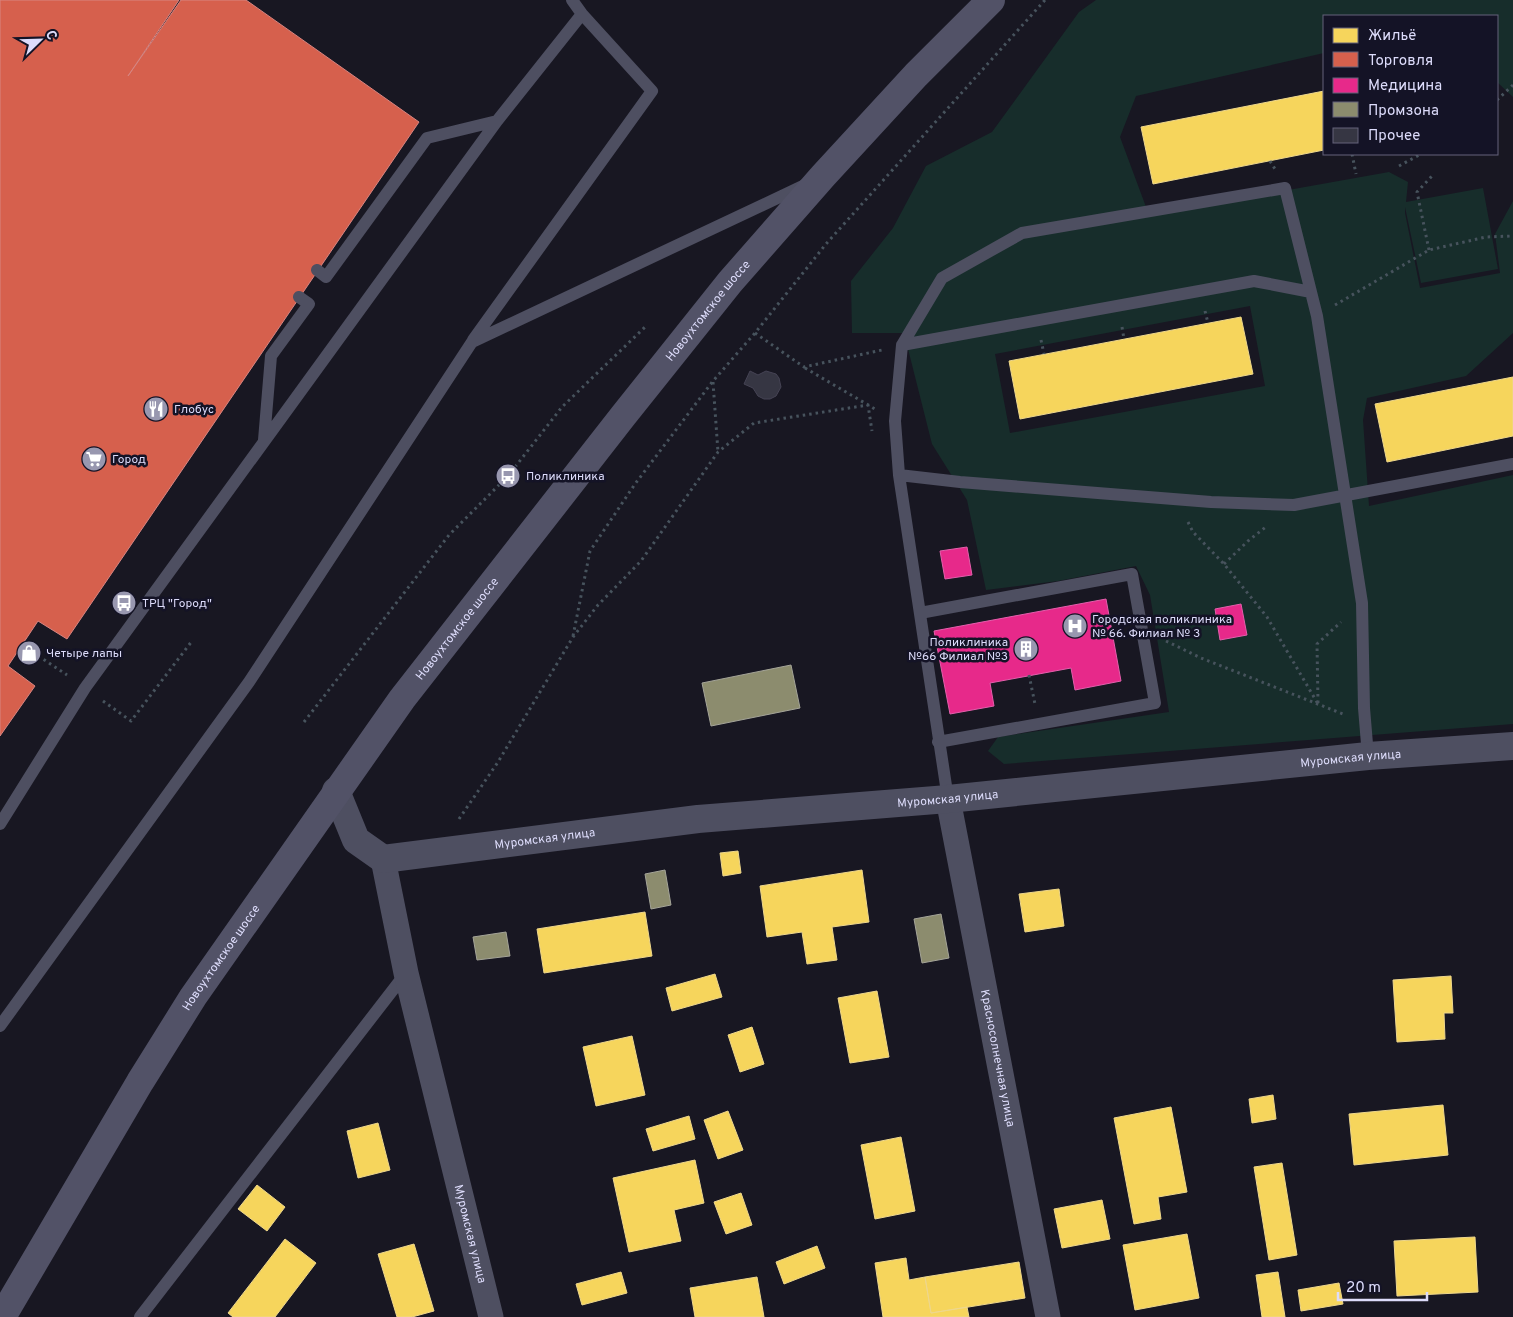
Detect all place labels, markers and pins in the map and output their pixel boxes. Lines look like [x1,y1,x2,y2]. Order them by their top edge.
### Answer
restaurant icon: Глобус [143,396,169,422]
place label: Глобус [174,402,214,418]
supermarket icon: Город [81,446,107,472]
place label: Город [112,452,146,468]
bus stop icon: Поликлиника [495,463,521,489]
place label: Поликлиника [526,469,604,485]
bus stop icon: ТРЦ "Город" [111,590,137,616]
place label: ТРЦ "Город" [142,596,212,612]
place label: Городская поликлиника № 66. Филиал № 3 [1092,612,1232,642]
hospital icon: Городская поликлиника № 66. Филиал № 3 [1062,613,1088,639]
place label: Поликлиника №66 Филиал №3 [908,635,1008,665]
building icon: Поликлиника №66 Филиал №3 [1013,636,1039,662]
shop icon: Четыре лапы [16,640,42,666]
place label: Четыре лапы [46,646,122,662]

